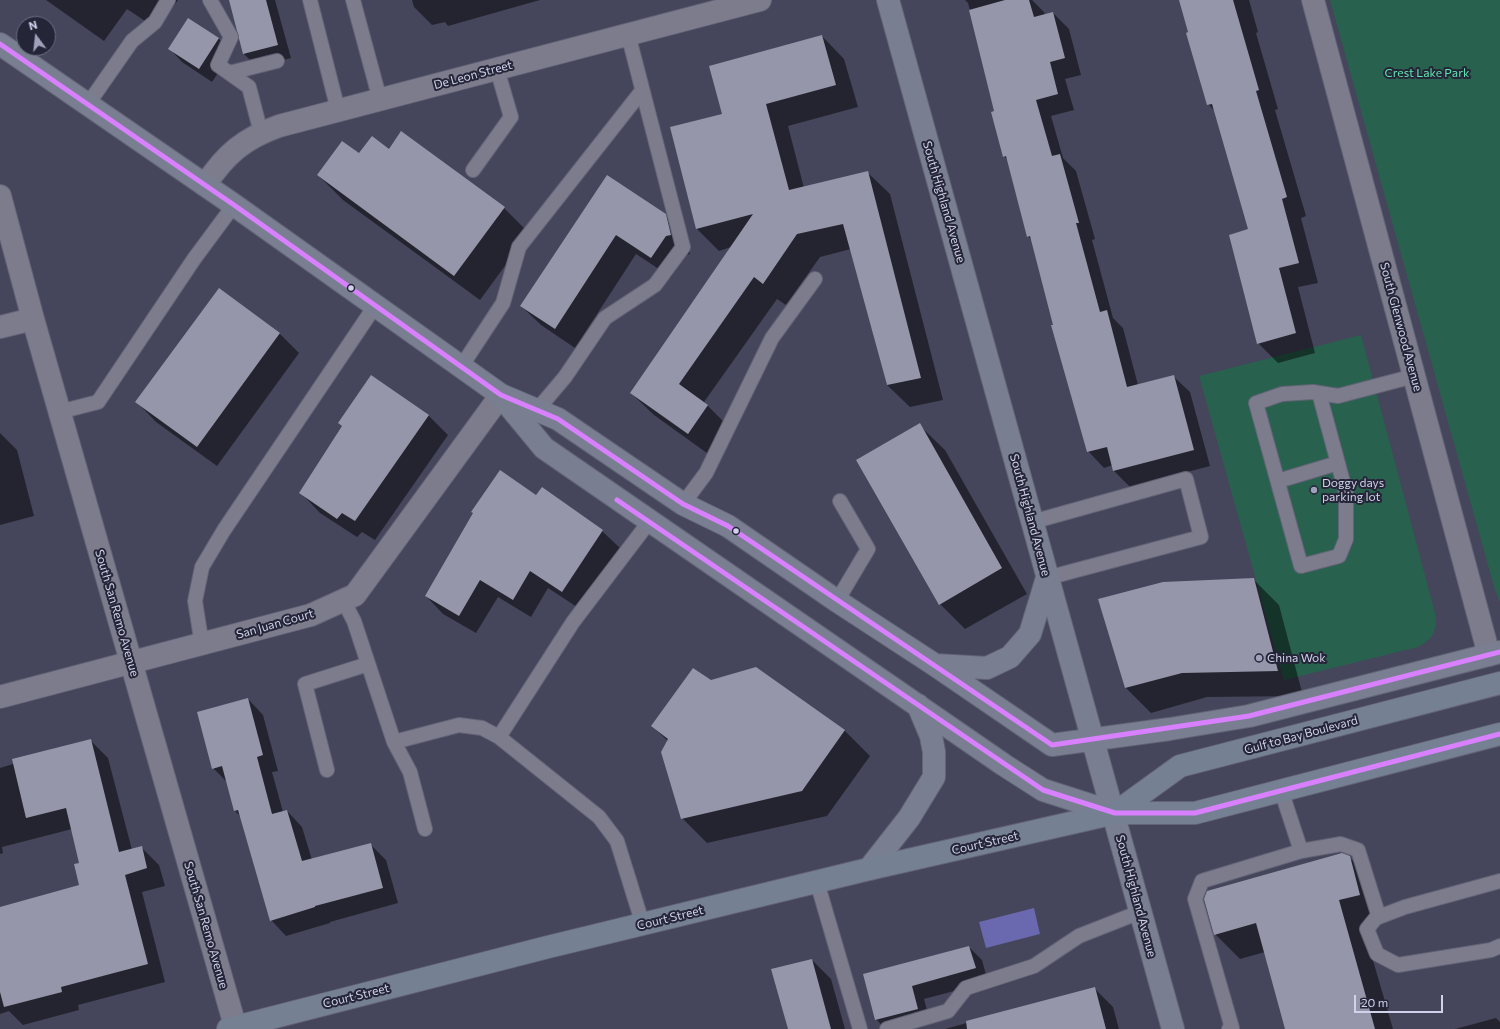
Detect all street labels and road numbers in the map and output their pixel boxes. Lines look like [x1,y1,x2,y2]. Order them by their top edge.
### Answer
street label: De Leon Street [432,58,514,92]
street label: South Highland Avenue [920,140,968,264]
street label: South Glenwood Avenue [1377,261,1425,393]
street label: South Highland Avenue [1007,452,1053,578]
street label: South San Remo Avenue [92,548,142,678]
street label: San Juan Court [235,606,315,642]
street label: Gulf to Bay Boulevard [1243,713,1359,757]
street label: Court Street [950,828,1020,858]
street label: South Highland Avenue [1113,833,1159,959]
street label: South San Remo Avenue [181,860,231,990]
street label: Court Street [635,903,705,933]
street label: Court Street [321,981,391,1011]

